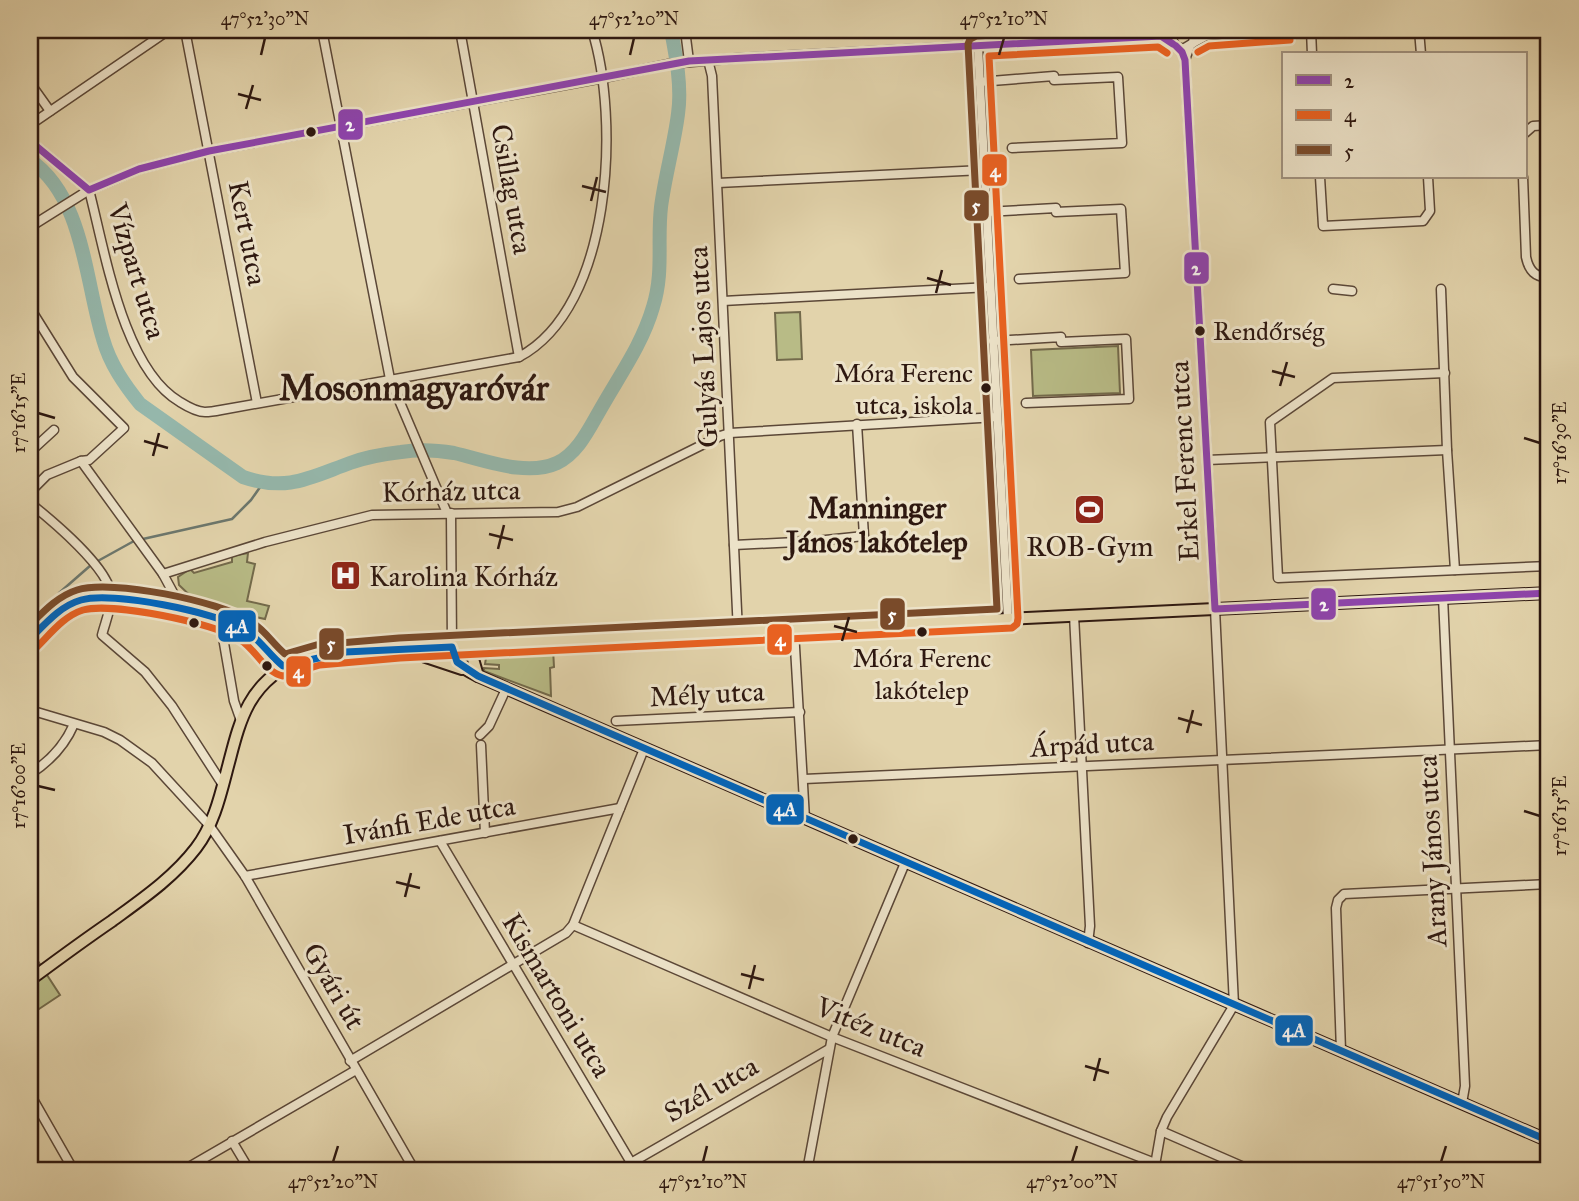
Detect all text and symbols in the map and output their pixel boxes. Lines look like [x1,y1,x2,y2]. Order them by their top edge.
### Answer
text: 47°52'30"N [221,8,309,30]
text: 47°52'20"N [589,8,679,30]
text: 47°52'10"N [960,8,1048,30]
legend [1282,52,1526,178]
text: 2 [1344,68,1355,94]
text: 4 [1344,102,1357,128]
line badge: 2 [337,108,364,141]
text: 2 [345,113,355,136]
street label: Csillag utca [483,121,541,257]
unlabelled marker [304,125,318,139]
text: 5 [1344,138,1354,164]
line badge: 4 [981,153,1008,187]
text: 4 [990,159,1002,183]
street label: Kert utca [221,178,275,289]
line badge: 5 [963,189,990,222]
text: 5 [972,194,981,217]
street label: Vízpart utca [99,198,174,343]
street label: Gulyás Lajos utca [680,245,726,449]
line badge: 2 [1183,251,1210,285]
text: 2 [1191,257,1201,280]
place label: Rendőrség [1213,315,1325,347]
marker: Rendőrség [1193,324,1207,338]
place label: Móra Ferenc utca, iskola [834,357,973,421]
street label: Erkel Ferenc utca [1161,359,1207,562]
district label: Mosonmagyaróvár [279,367,550,410]
text: 17°16'15"E [8,373,30,453]
marker: Móra Ferenc utca, iskola [979,381,993,395]
text: 17°16'30"E [1549,401,1571,484]
street label: Kórház utca [381,472,521,510]
district label: Manninger János lakótelep [782,490,968,561]
sports icon: ROB-Gym [1073,492,1107,526]
place label: ROB-Gym [1026,529,1154,564]
hospital icon: Karolina Kórház [329,559,363,593]
place label: Karolina Kórház [369,559,558,594]
line badge: 2 [1310,587,1337,621]
text: 2 [1319,593,1329,616]
line badge: 5 [879,597,906,631]
text: 5 [888,603,897,626]
line badge: 4A [217,609,257,643]
text: 4A [225,615,249,639]
unlabelled marker [187,616,201,630]
line badge: 4 [766,623,793,656]
marker: Móra Ferenc lakótelep [915,625,929,639]
line badge: 5 [318,627,345,661]
text: 4 [775,628,787,652]
text: 5 [327,632,336,655]
place label: Móra Ferenc lakótelep [853,642,991,706]
line badge: 4 [285,655,312,688]
unlabelled marker [260,659,274,673]
text: 4 [293,660,305,684]
street label: Mély utca [649,674,766,714]
street label: Árpád utca [1028,723,1155,765]
text: 17°16'00"E [8,743,30,829]
street label: Arany János utca [1410,754,1455,949]
text: 17°16'15"E [1549,776,1571,856]
street label: Ivánfi Ede utca [340,788,518,852]
line badge: 4A [765,793,805,826]
text: 4A [773,798,797,822]
unlabelled marker [846,832,860,846]
street label: Kismartoni utca [494,907,620,1084]
street label: Gyári út [295,936,373,1036]
street label: Vitéz utca [810,989,932,1065]
line badge: 4A [1274,1014,1314,1047]
text: 4A [1282,1019,1306,1043]
street label: Szél utca [658,1048,764,1130]
text: 47°52'20"N [288,1171,378,1193]
text: 47°52'10"N [659,1171,747,1193]
text: 47°52'00"N [1026,1171,1118,1193]
text: 47°51'50"N [1397,1171,1485,1193]

